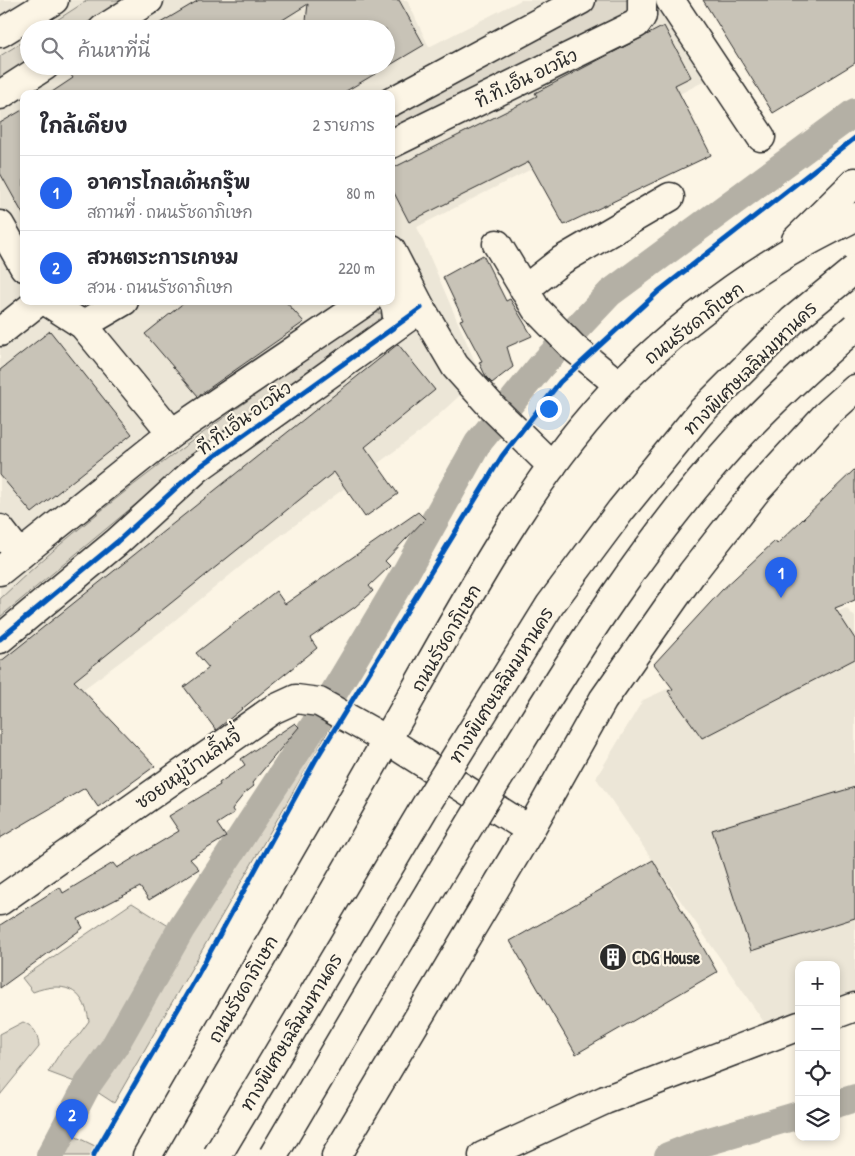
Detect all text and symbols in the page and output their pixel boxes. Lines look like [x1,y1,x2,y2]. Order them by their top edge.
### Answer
search box [20,20,395,75]
icon: search [38,34,66,62]
text: ค้นหาที่นี่ [78,37,150,63]
street label: ที.ที.เอ็น อเวนิว [470,42,582,114]
text: ใกล้เคียง [40,111,127,140]
text: 2 รายการ [313,114,375,136]
text: อาคารโกลเด้นกรุ๊พ [87,169,250,195]
text: 1 [53,182,59,204]
text: 80 m [346,182,375,204]
text: สถานที่ · ถนนรัชดาภิเษก [87,201,253,223]
text: สวนตระการเกษม [87,244,238,270]
text: 2 [52,257,60,279]
text: 220 m [338,257,375,279]
text: สวน · ถนนรัชดาภิเษก [87,276,233,298]
street label: ถนนรัชดาภิเษก [639,276,749,370]
street label: ทางพิเศษเฉลิมมหานคร [678,296,822,440]
street label: ที.ที.เอ็น อเวนิว [192,375,296,461]
your location [536,396,562,422]
pin: 1 [765,557,797,598]
street label: ถนนรัชดาภิเษก [405,580,487,696]
street label: ทางพิเศษเฉลิมมหานคร [443,602,559,768]
street label: ซอยหมู่บ้านลิ้นจี่ [127,719,247,816]
street label: ถนนรัชดาภิเษก [202,931,284,1047]
building icon: CDG House [598,942,628,972]
place label: CDG House [632,945,701,970]
street label: ทางพิเศษเฉลิมมหานคร [234,948,348,1116]
map controls [795,961,840,1141]
button: + [795,961,840,1006]
button: − [795,1006,840,1051]
button: locate [795,1051,840,1096]
button: layers [795,1096,840,1141]
pin: 2 [56,1099,88,1140]

